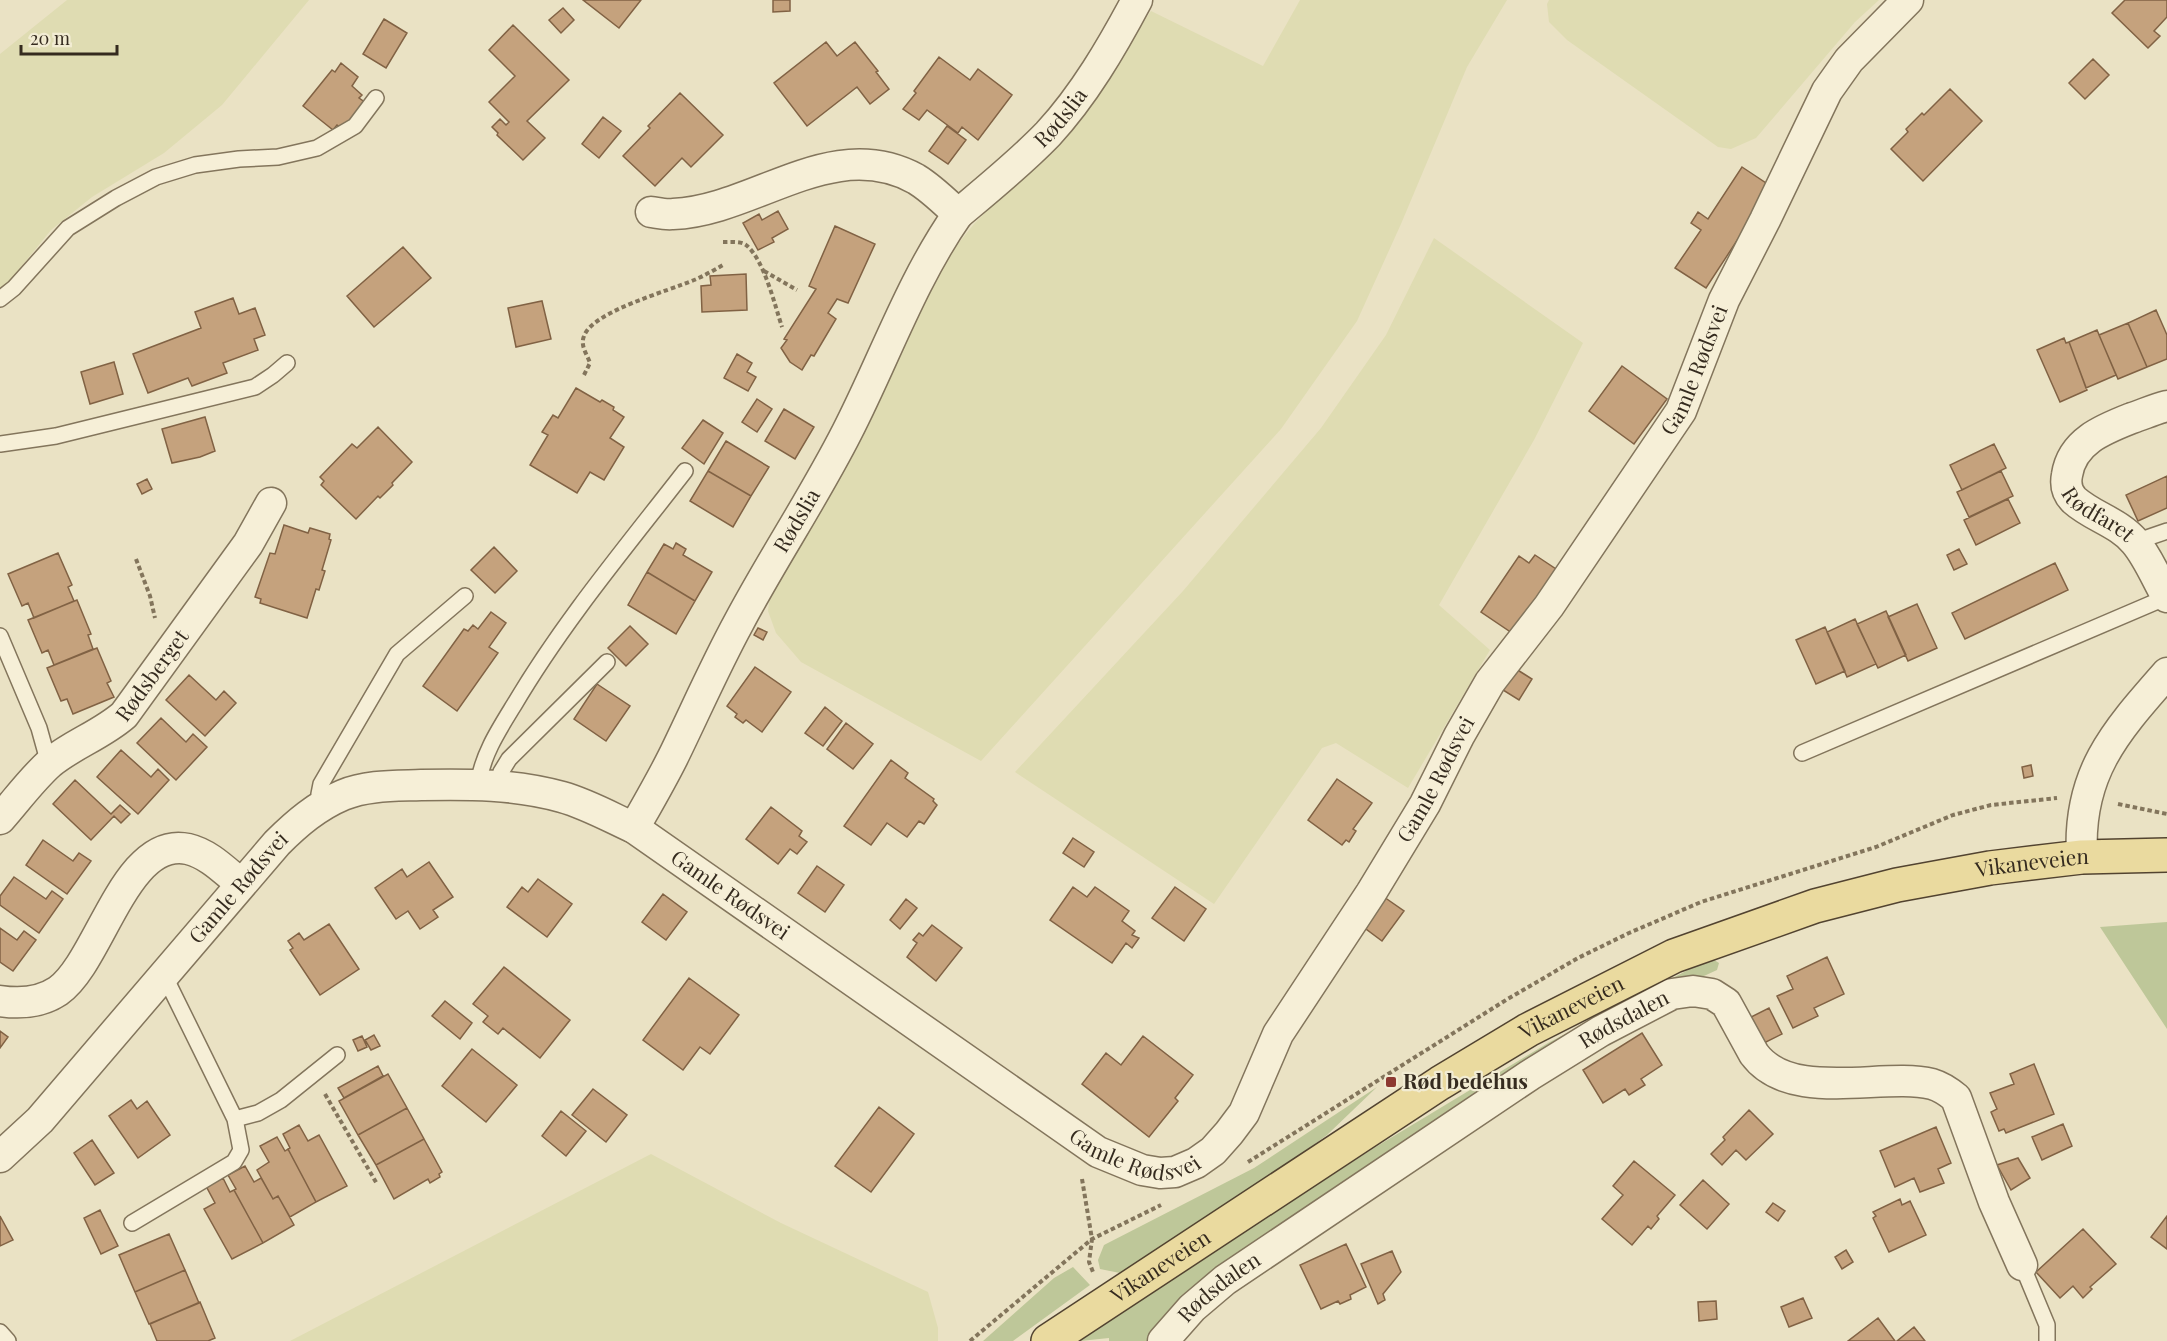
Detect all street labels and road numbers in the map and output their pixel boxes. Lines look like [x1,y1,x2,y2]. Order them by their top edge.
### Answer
street label: Rødslia [1027,81,1093,153]
street label: Gamle Rødsvei [1653,301,1733,440]
street label: Rødfaret [2056,481,2142,547]
street label: Rødslia [766,482,825,557]
street label: Rødsberget [108,622,194,726]
street label: Gamle Rødsvei [1389,710,1479,847]
street label: Gamle Rødsvei [181,824,293,949]
street label: Vikaneveien [1972,841,2089,883]
street label: Gamle Rødsvei [666,842,796,945]
street label: Vikaneveien [1512,968,1628,1045]
street label: Rødsdalen [1573,982,1673,1054]
street label: Gamle Rødsvei [1065,1120,1206,1186]
street label: Vikaneveien [1104,1222,1215,1309]
street label: Rødsdalen [1170,1244,1265,1327]

